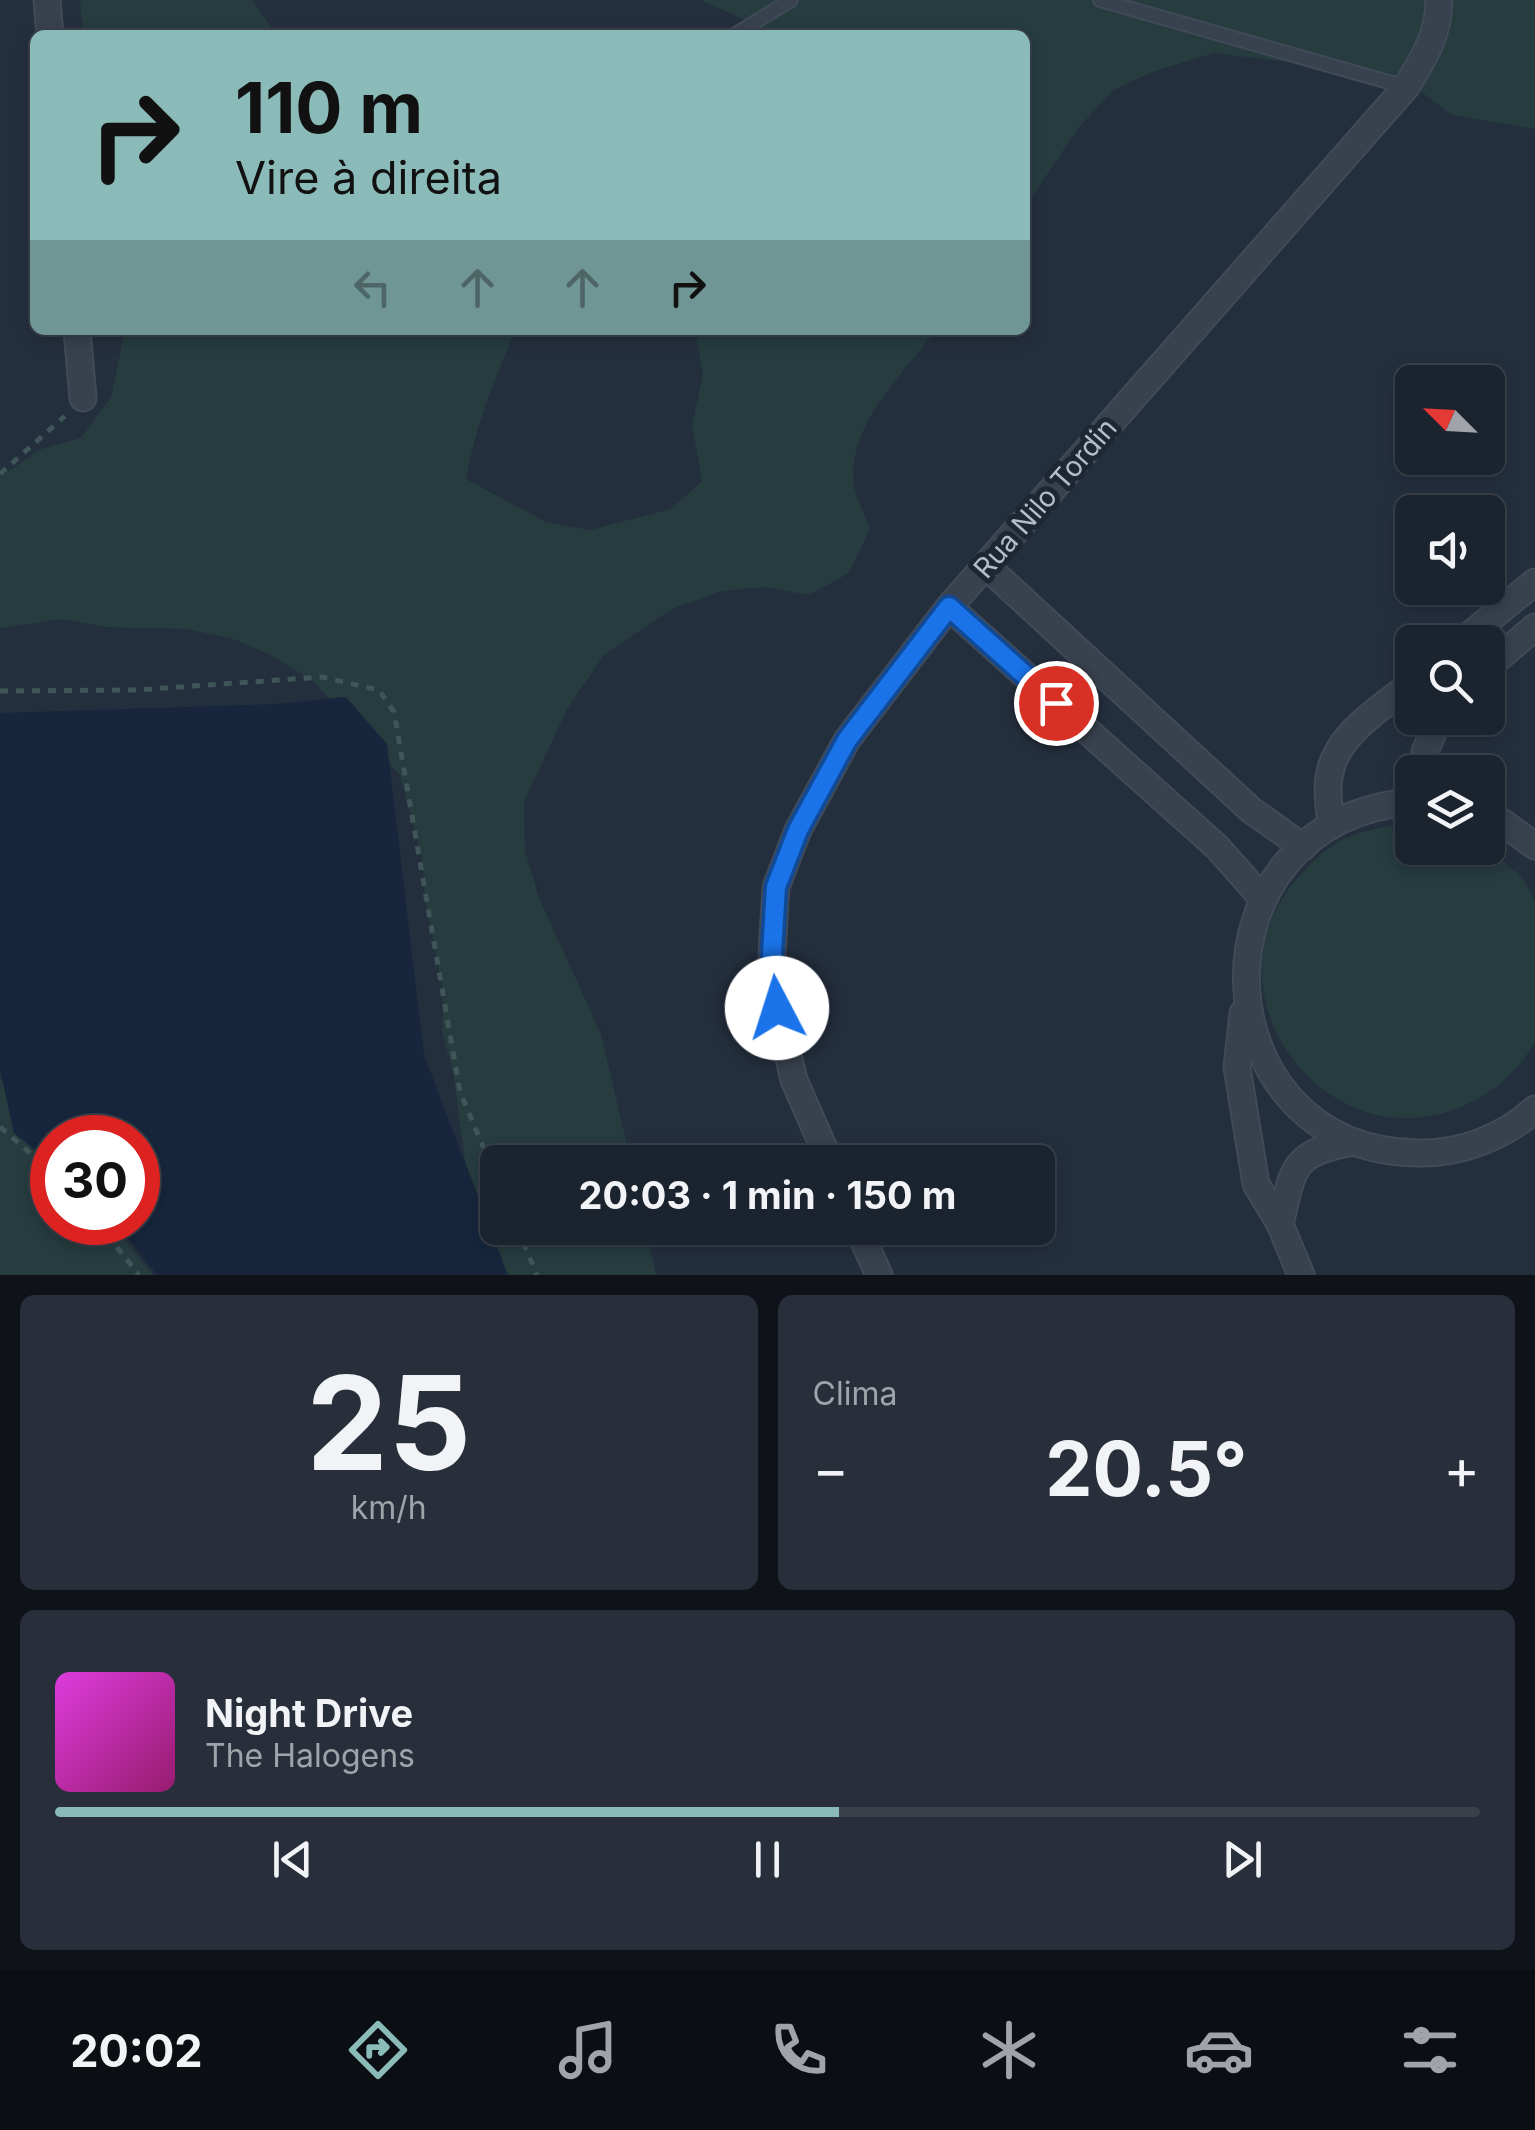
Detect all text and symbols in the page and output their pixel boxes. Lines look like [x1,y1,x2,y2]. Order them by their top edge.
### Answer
text: 110 m [235,65,423,150]
icon: right [70,70,200,200]
text: Vire à direita [235,150,502,205]
icon: left [345,260,400,315]
icon: ahead [450,260,505,315]
icon: ahead [555,260,610,315]
icon: right [660,260,715,315]
north arrow [1395,365,1505,475]
map controls [1395,365,1505,865]
street label: Rua Nilo Tordin [966,411,1124,585]
button: sound [1395,495,1505,605]
button: search [1395,625,1505,735]
pin [1014,661,1099,746]
icon: arrive [1029,676,1084,731]
button: layers [1395,755,1505,865]
position arrow [725,956,829,1060]
speed limit sign: 30 [30,1115,160,1245]
text: 20:03 · 1 min · 150 m [579,1172,956,1218]
text: 25 [306,1344,471,1501]
text: Clima [813,1374,897,1413]
text: 20.5° [1045,1423,1247,1514]
text: − [813,1436,849,1502]
text: + [1444,1436,1480,1502]
text: km/h [351,1488,427,1527]
text: Night Drive [205,1690,413,1736]
text: The Halogens [205,1736,415,1775]
icon: previous [265,1832,320,1887]
icon: pause [740,1832,795,1887]
icon: next [1215,1832,1270,1887]
icon: directions [343,2015,413,2085]
icon: music [553,2015,623,2085]
icon: phone [764,2015,834,2085]
icon: climate [974,2015,1044,2085]
icon: car [1184,2015,1254,2085]
icon: filters [1395,2015,1465,2085]
text: 20:02 [70,2023,203,2078]

